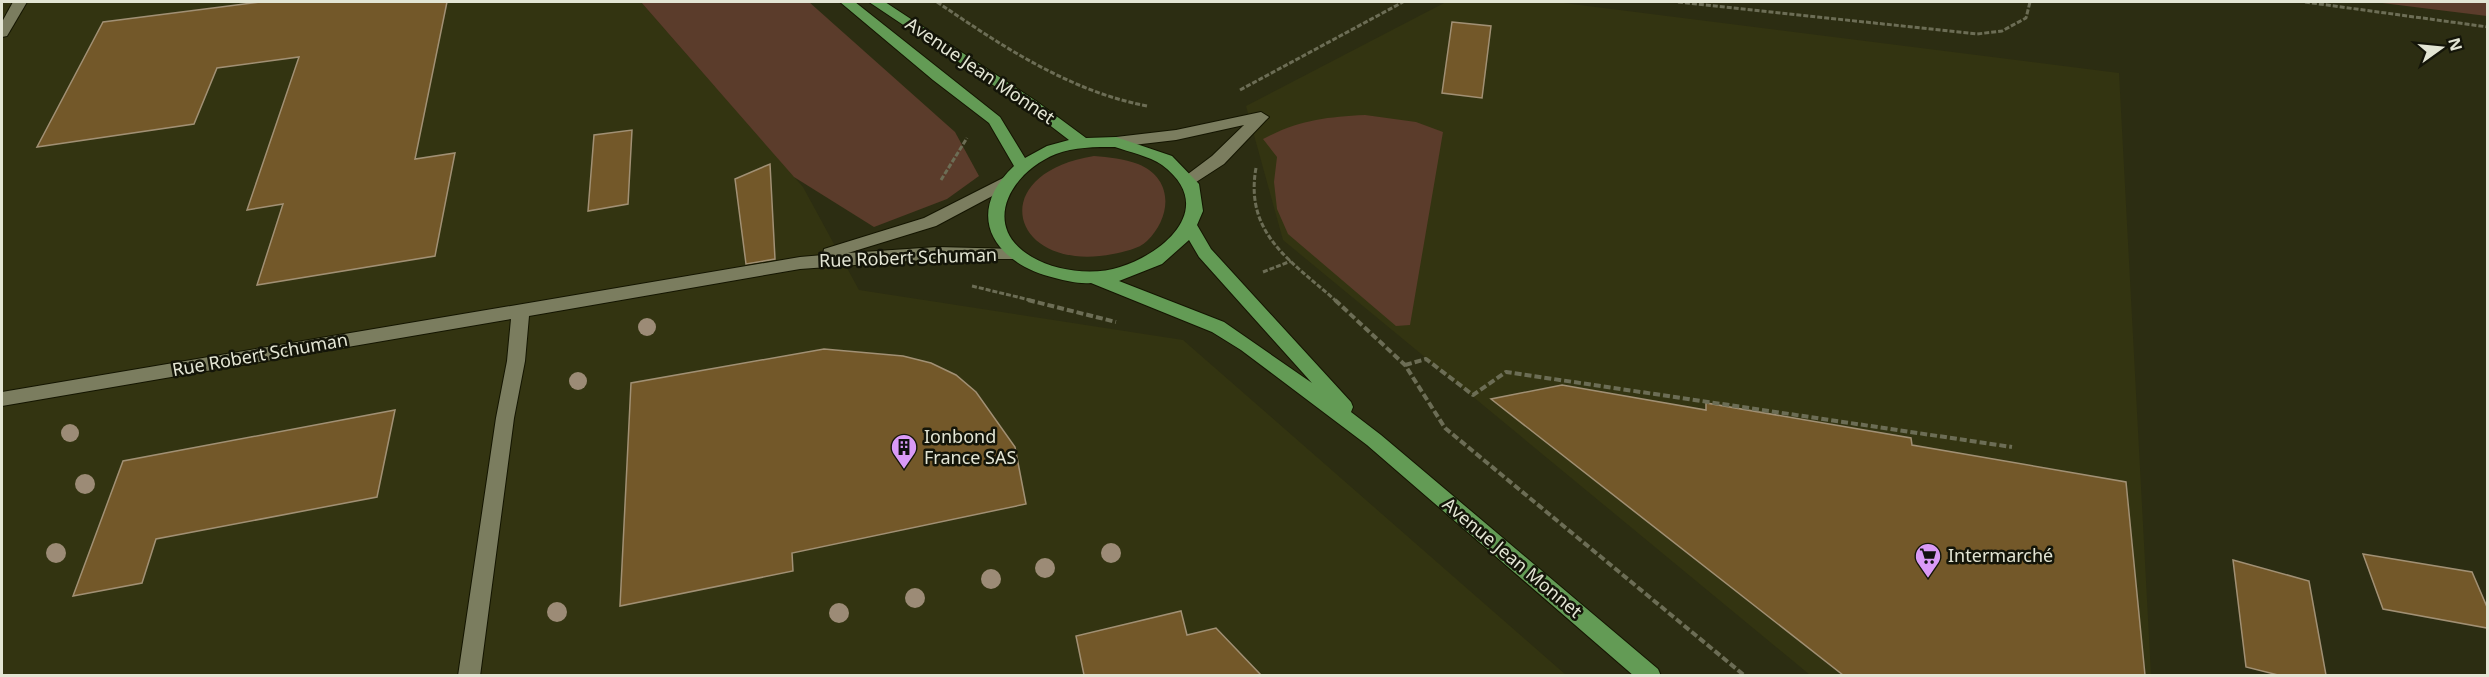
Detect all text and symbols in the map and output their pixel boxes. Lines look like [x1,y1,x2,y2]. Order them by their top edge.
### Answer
street label: Avenue Jean Monnet [901,11,1060,129]
north arrow [2411,18,2471,78]
text: N [2443,35,2468,53]
street label: Rue Robert Schuman [819,242,997,272]
street label: Rue Robert Schuman [170,327,350,381]
place label: Ionbond France SAS [924,424,1016,469]
building icon: Ionbond France SAS [889,432,919,470]
street label: Avenue Jean Monnet [1438,492,1588,623]
supermarket icon: Intermarché [1913,541,1943,579]
place label: Intermarché [1948,543,2053,567]

